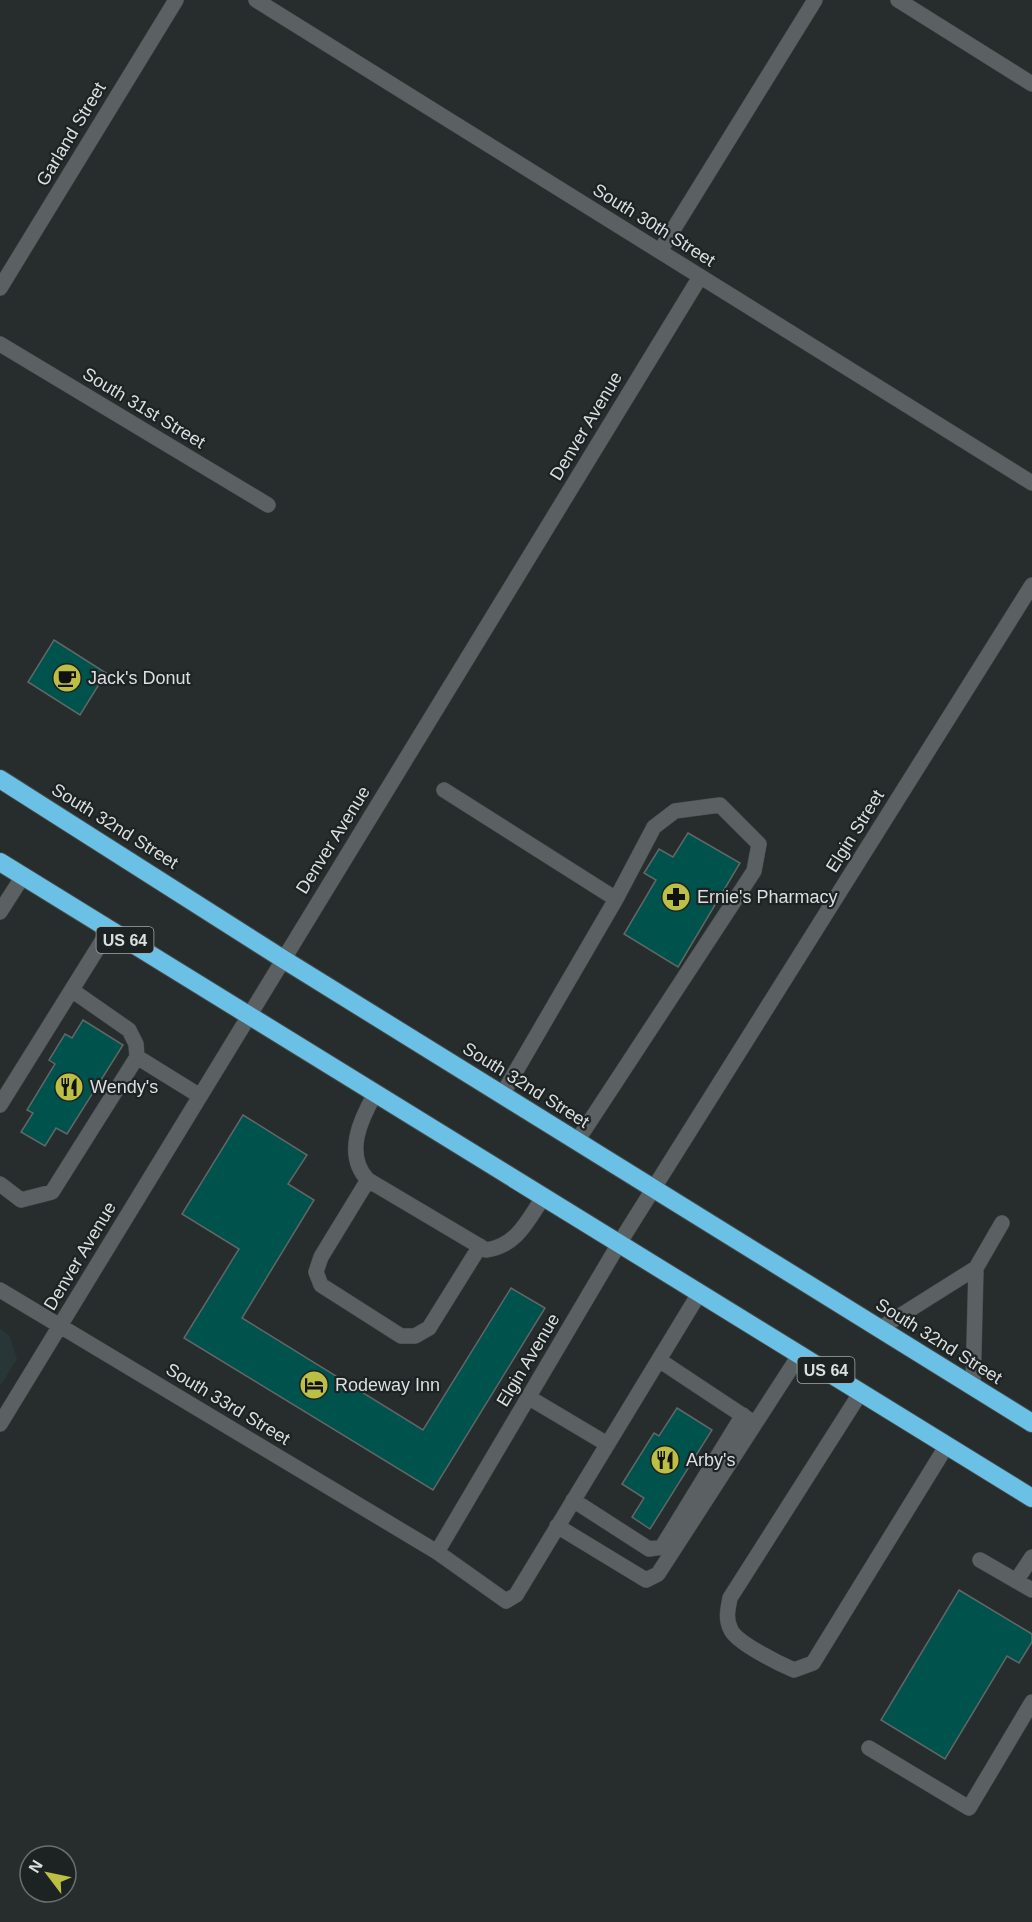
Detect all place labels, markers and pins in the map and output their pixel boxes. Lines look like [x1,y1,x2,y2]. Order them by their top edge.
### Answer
cafe icon: Jack's Donut [51,662,83,694]
place label: Jack's Donut [88,668,190,688]
pharmacy icon: Ernie's Pharmacy [660,881,692,913]
place label: Ernie's Pharmacy [697,887,837,907]
restaurant icon: Wendy's [53,1071,85,1103]
place label: Wendy's [90,1077,158,1097]
hotel icon: Rodeway Inn [298,1369,330,1401]
place label: Rodeway Inn [335,1375,440,1395]
restaurant icon: Arby's [649,1444,681,1476]
place label: Arby's [686,1450,735,1470]

